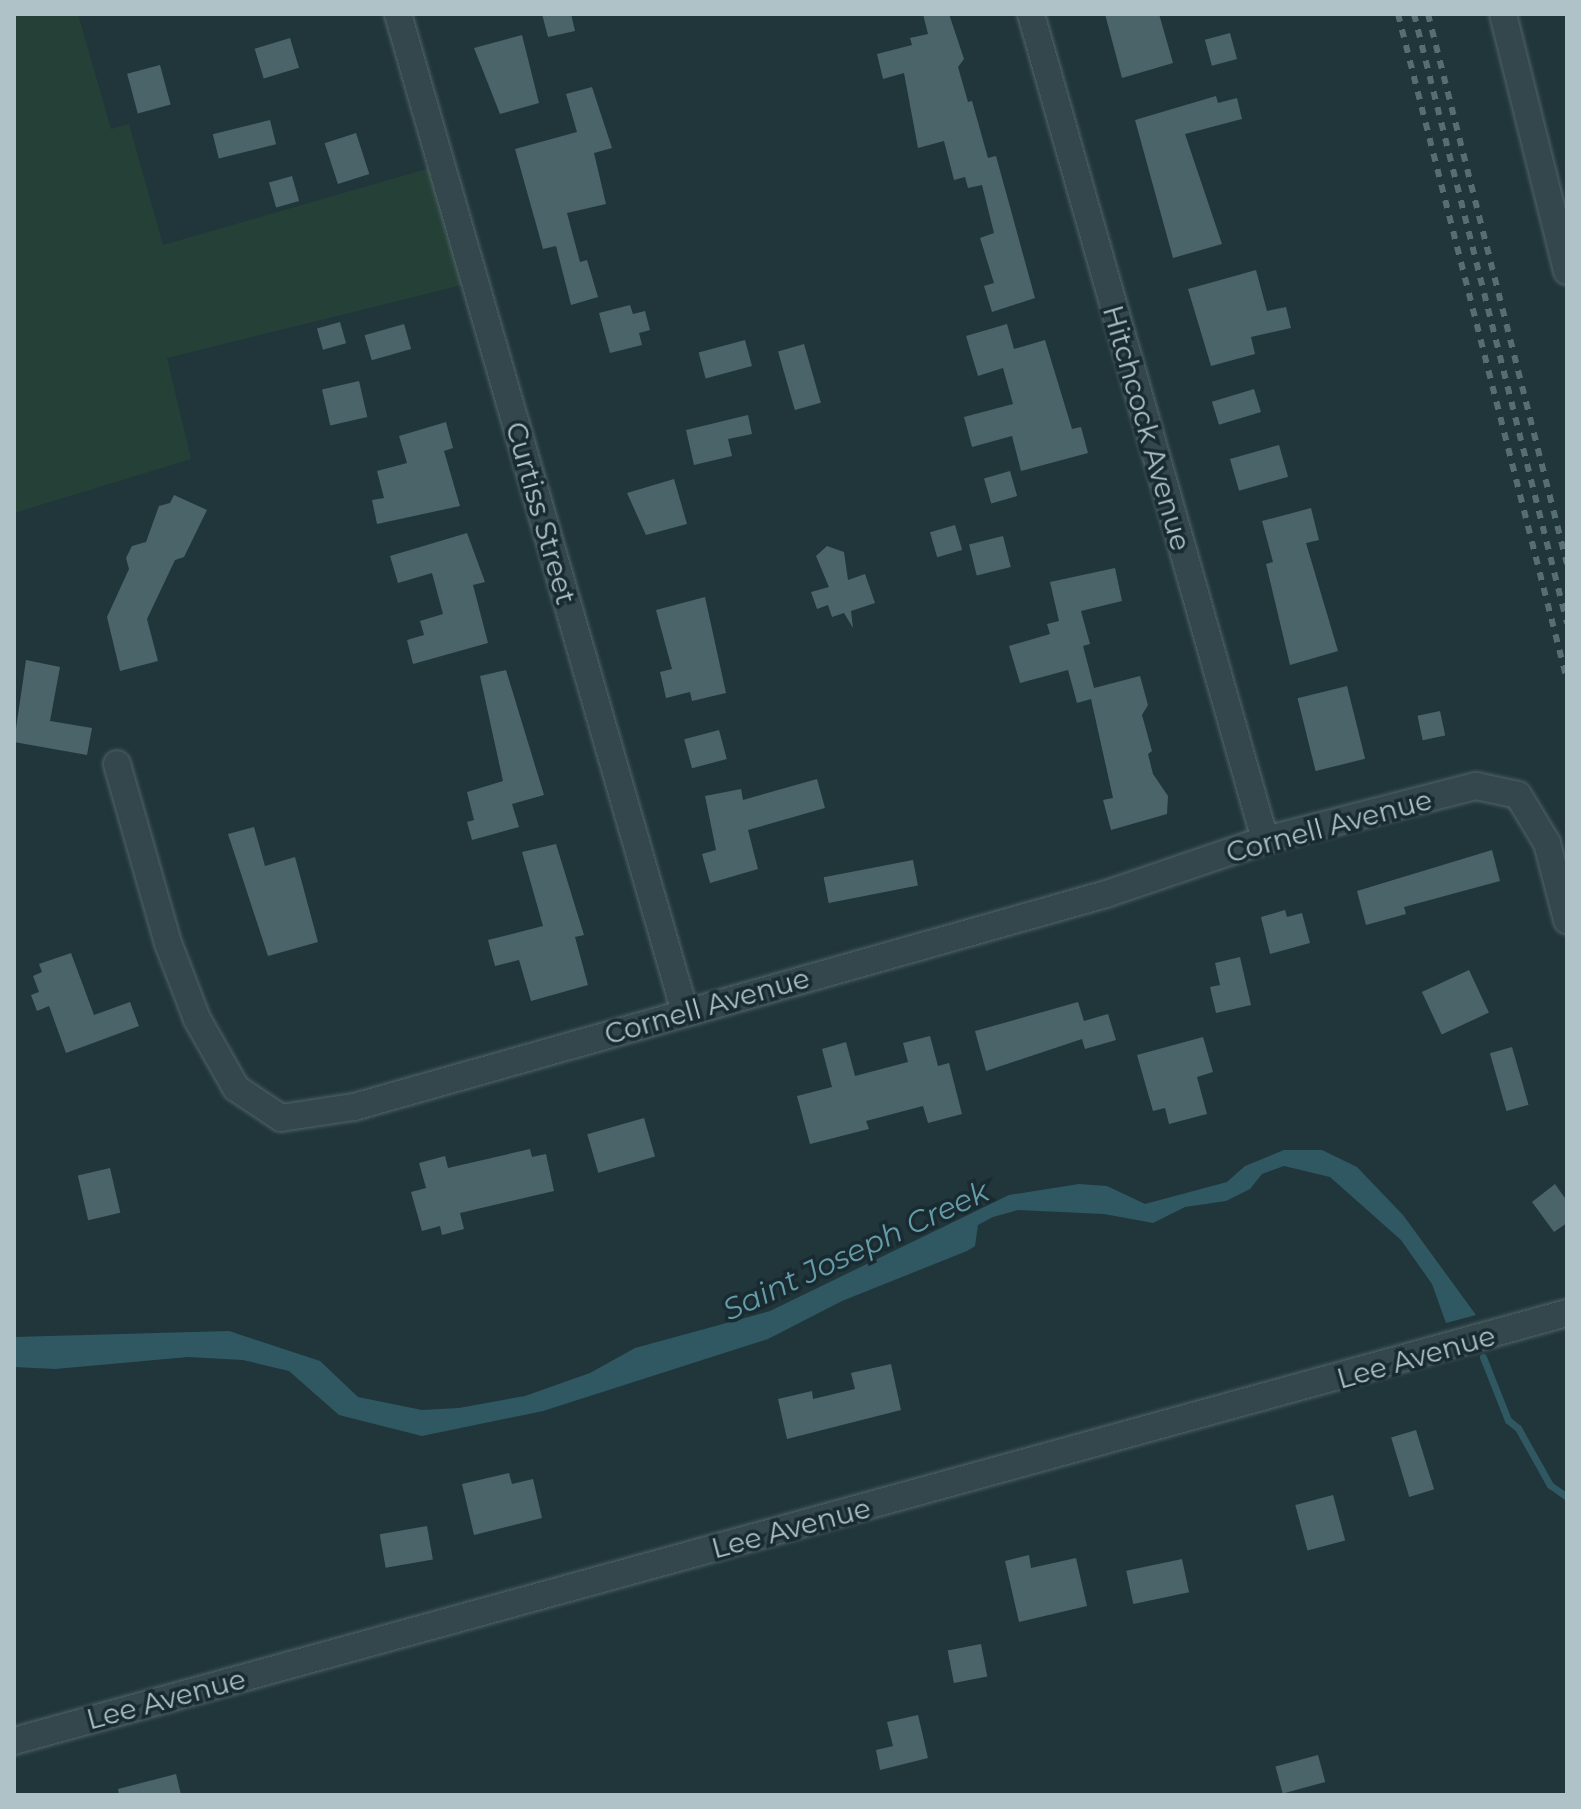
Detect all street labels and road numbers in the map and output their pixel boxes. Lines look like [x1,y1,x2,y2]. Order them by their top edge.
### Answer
street label: Hitchcock Avenue [1096,301,1198,555]
street label: Curtiss Street [499,418,583,608]
street label: Cornell Avenue [1222,782,1436,870]
street label: Cornell Avenue [601,961,813,1051]
street label: Lee Avenue [1333,1318,1499,1396]
street label: Lee Avenue [708,1491,874,1565]
street label: Lee Avenue [83,1662,249,1736]

